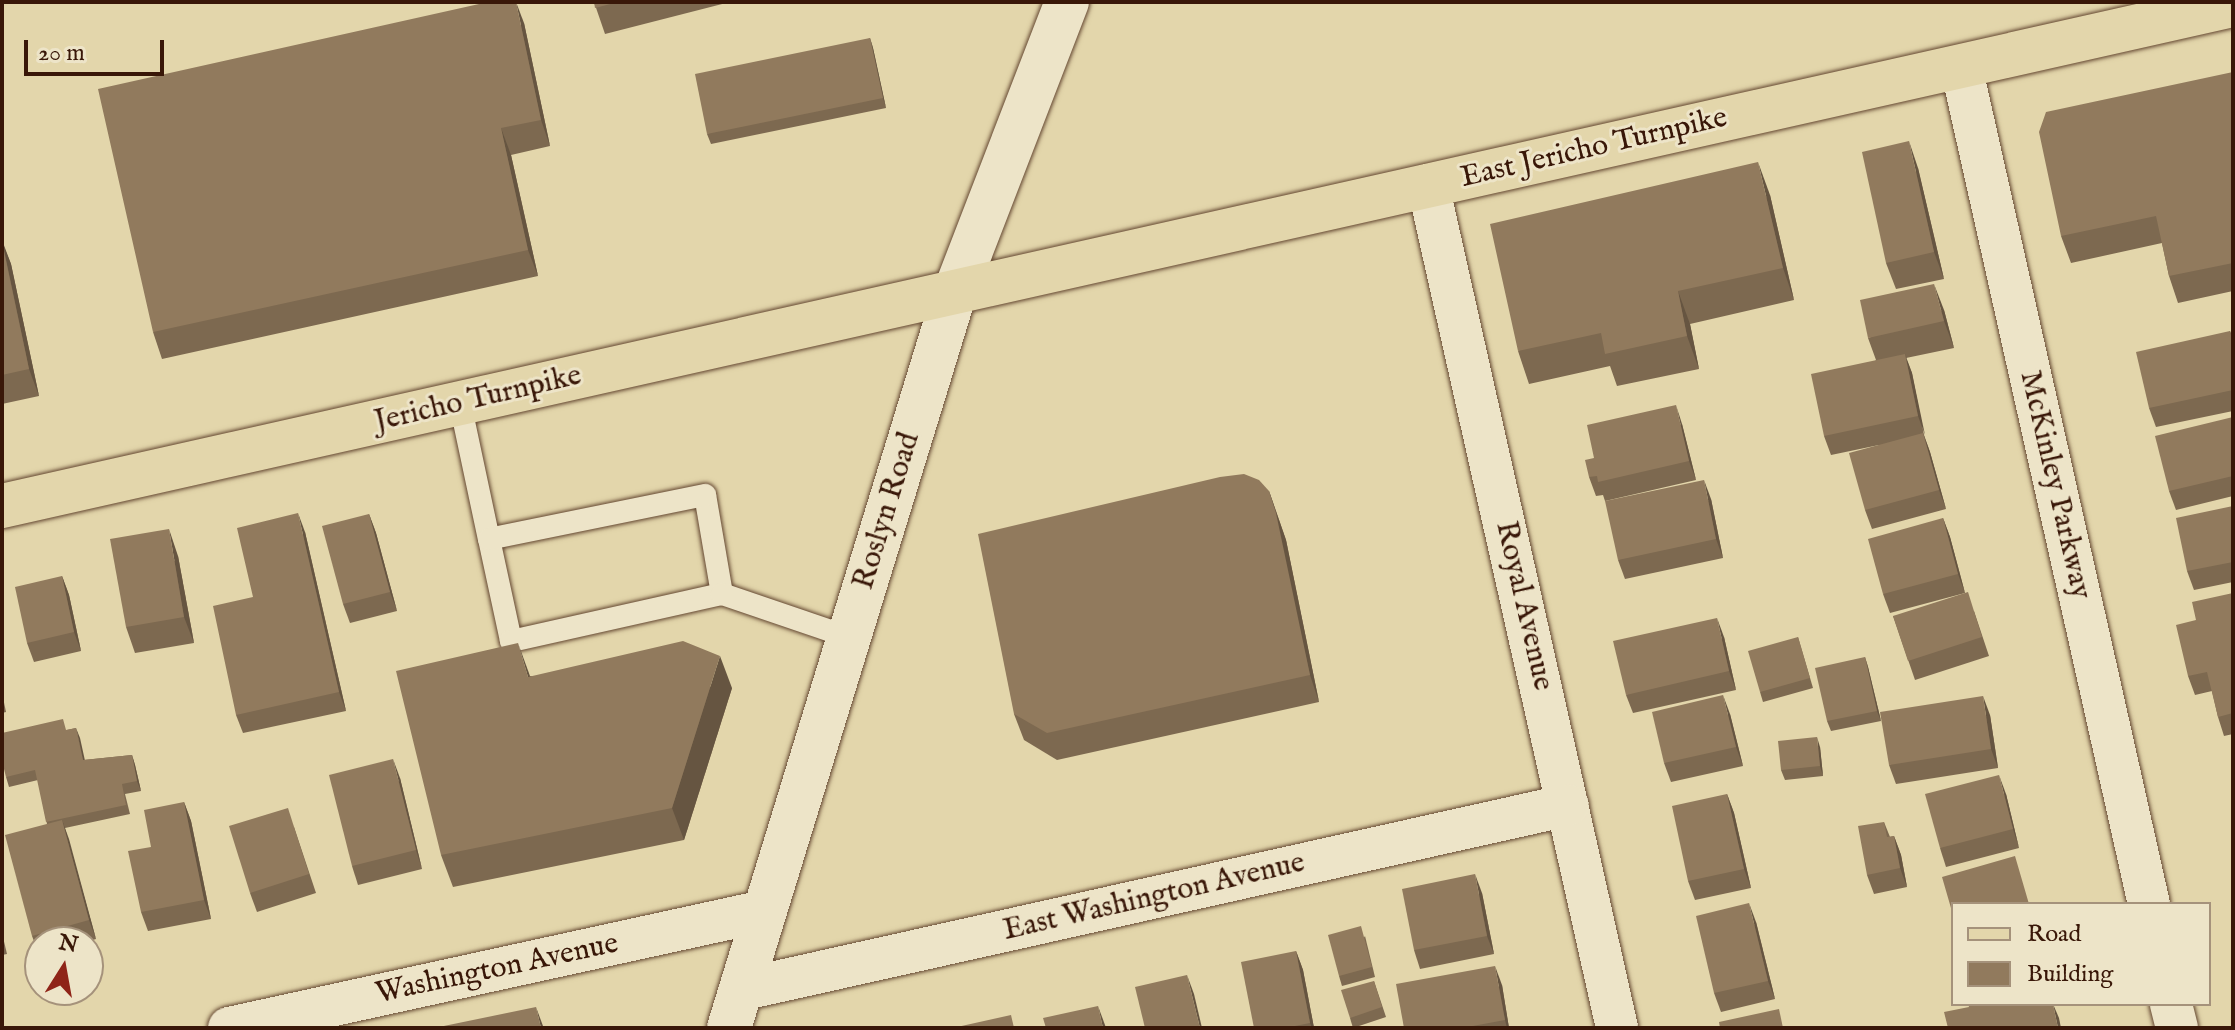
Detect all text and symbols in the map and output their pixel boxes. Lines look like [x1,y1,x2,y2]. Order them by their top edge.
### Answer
scale bar [28,24,168,74]
text: 20 m [38,38,85,69]
street label: East Jericho Turnpike [1457,100,1731,196]
street label: Jericho Turnpike [371,358,585,440]
street label: McKinley Parkway [2011,367,2099,603]
street label: Roslyn Road [846,428,928,594]
street label: Royal Avenue [1487,518,1561,694]
street label: East Washington Avenue [1000,845,1308,949]
legend [1951,902,2211,1006]
text: Road [2027,919,2081,950]
north arrow [24,926,104,1006]
street label: Washington Avenue [372,926,622,1012]
text: N [56,929,80,960]
text: Building [2027,959,2113,990]

